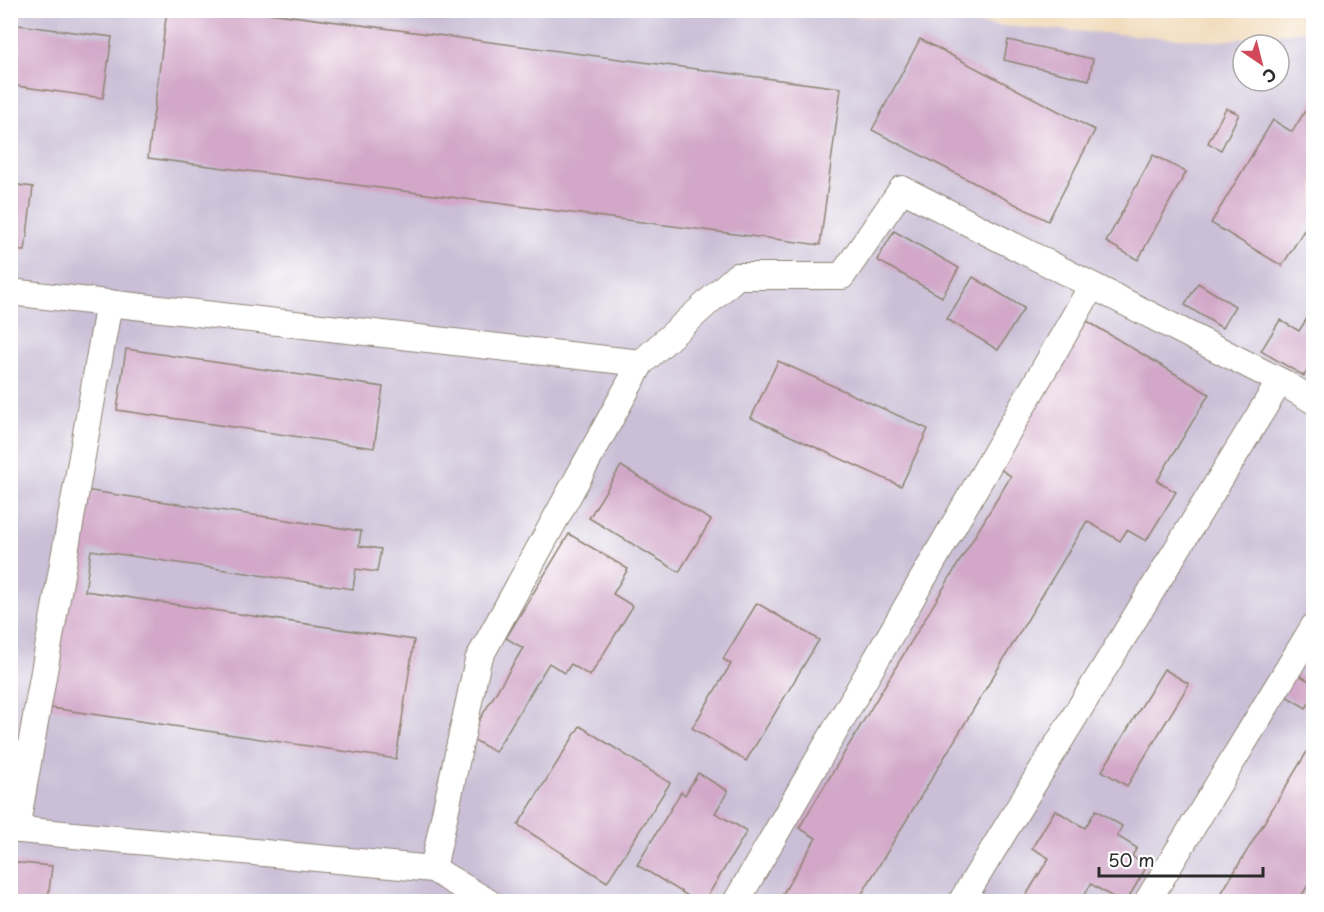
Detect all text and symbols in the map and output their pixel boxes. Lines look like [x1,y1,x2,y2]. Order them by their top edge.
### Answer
north arrow [1231,33,1291,93]
text: С [1258,63,1282,89]
scale bar [1099,840,1262,878]
text: 50 m [1108,846,1155,873]

